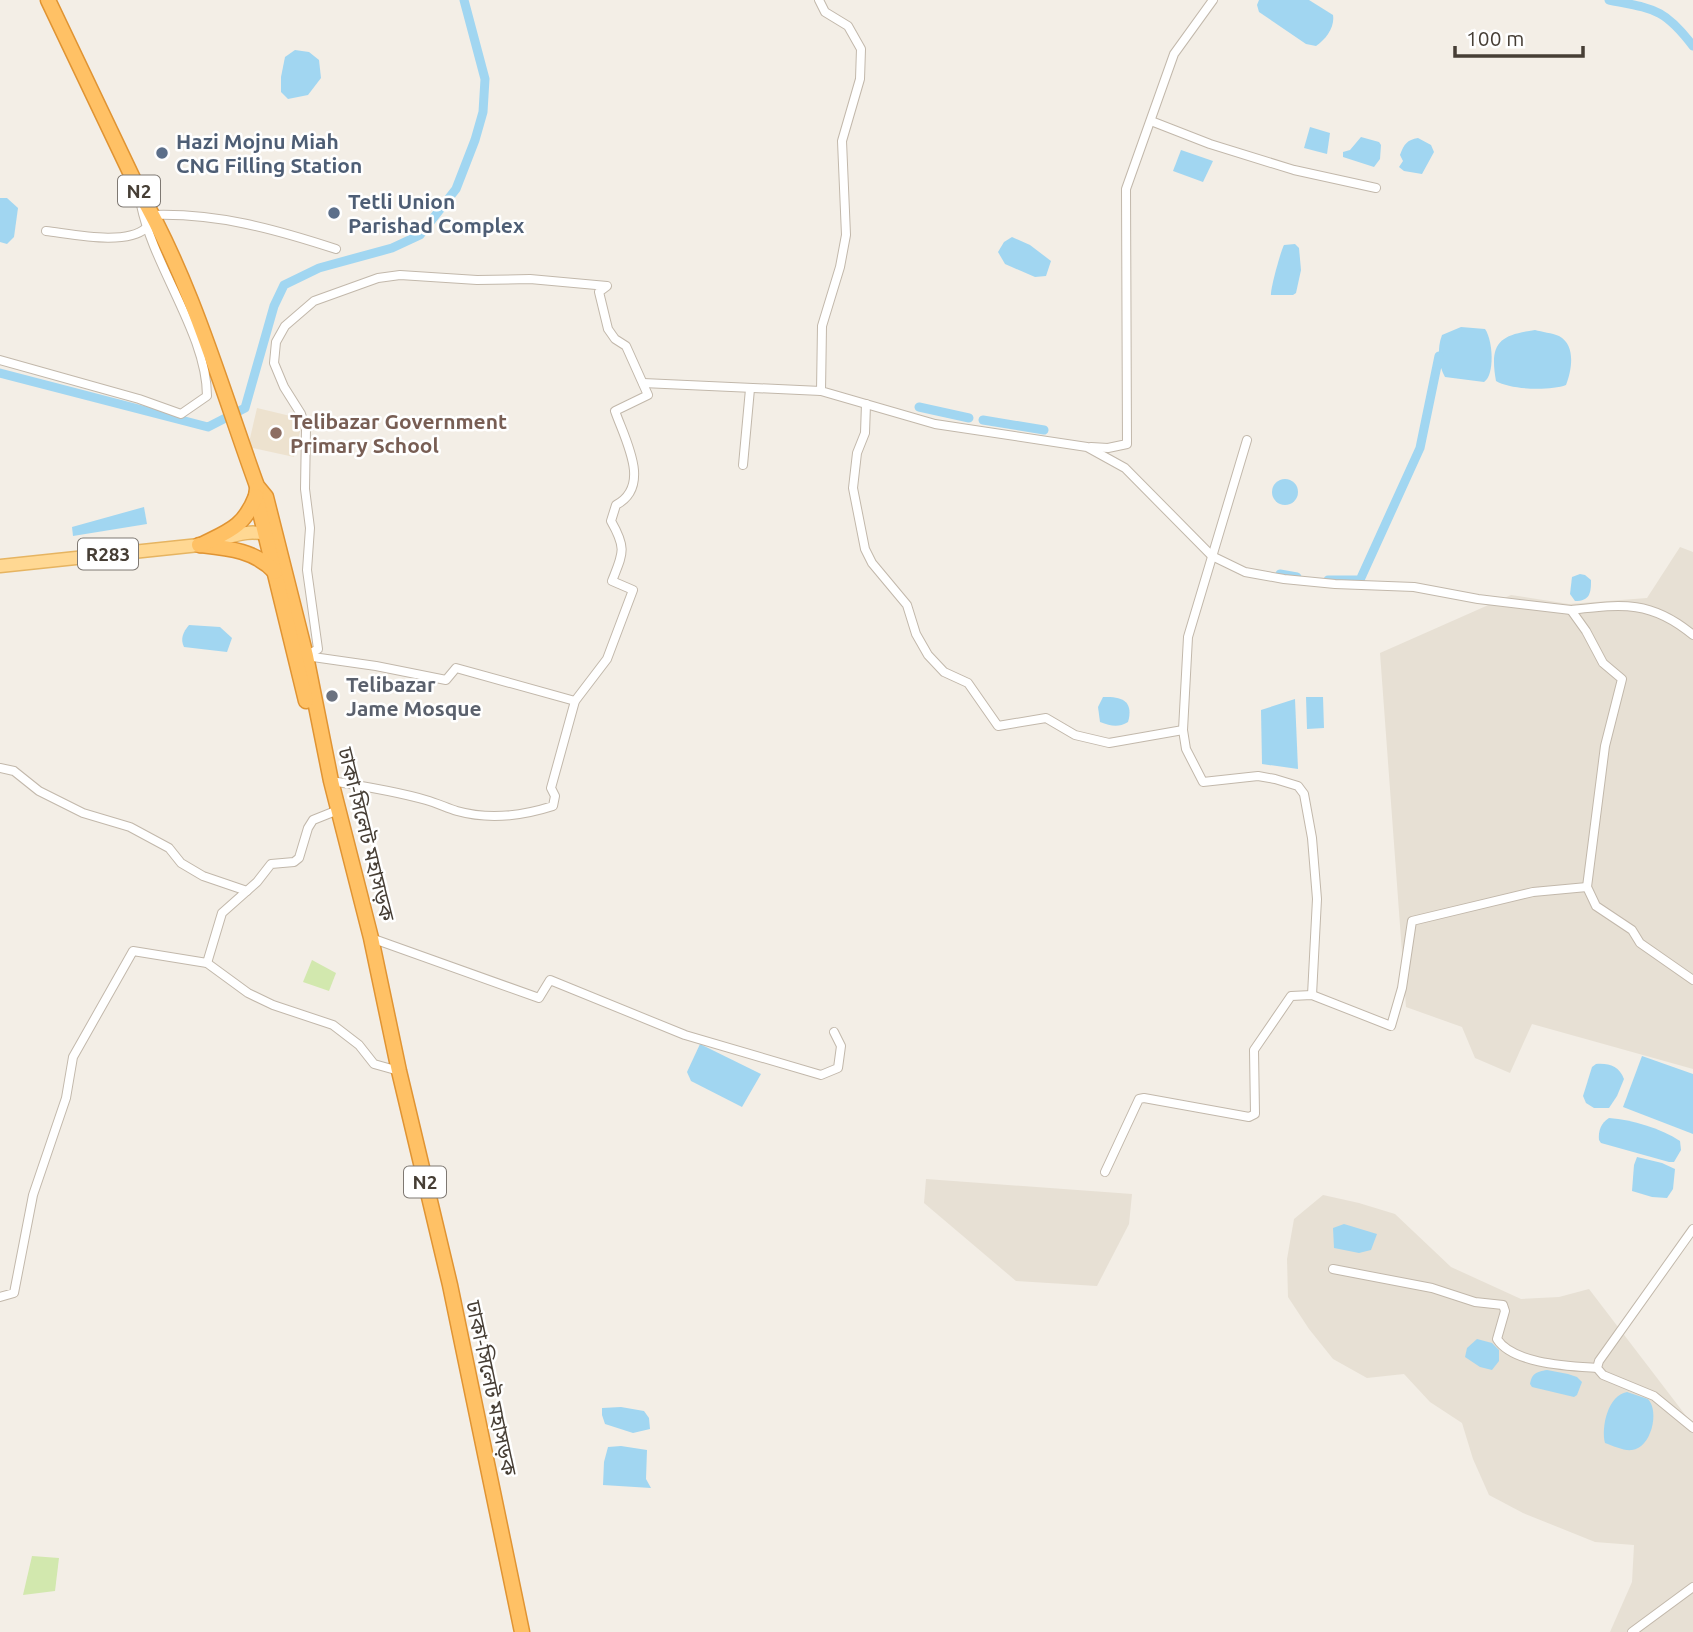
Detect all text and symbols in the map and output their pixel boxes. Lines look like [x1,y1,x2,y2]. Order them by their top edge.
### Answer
scale bar [1455,14,1583,58]
text: 100 m [1466,26,1524,50]
place label: Hazi Mojnu Miah CNG Filling Station [176,129,362,177]
marker: Hazi Mojnu Miah CNG Filling Station [154,145,170,161]
road number: N2 [118,176,160,206]
place label: Tetli Union Parishad Complex [348,189,525,237]
marker: Tetli Union Parishad Complex [326,205,342,221]
place label: Telibazar Government Primary School [290,409,507,457]
marker: Telibazar Government Primary School [268,425,284,441]
road number: R283 [78,538,138,569]
place label: Telibazar Jame Mosque [346,672,482,720]
marker: Telibazar Jame Mosque [324,688,340,704]
street label: ঢাকা-সিলেট মহাসড়ক [334,744,400,924]
road number: N2 [404,1166,446,1198]
street label: ঢাকা-সিলেট মহাসড়ক [462,1297,522,1479]

